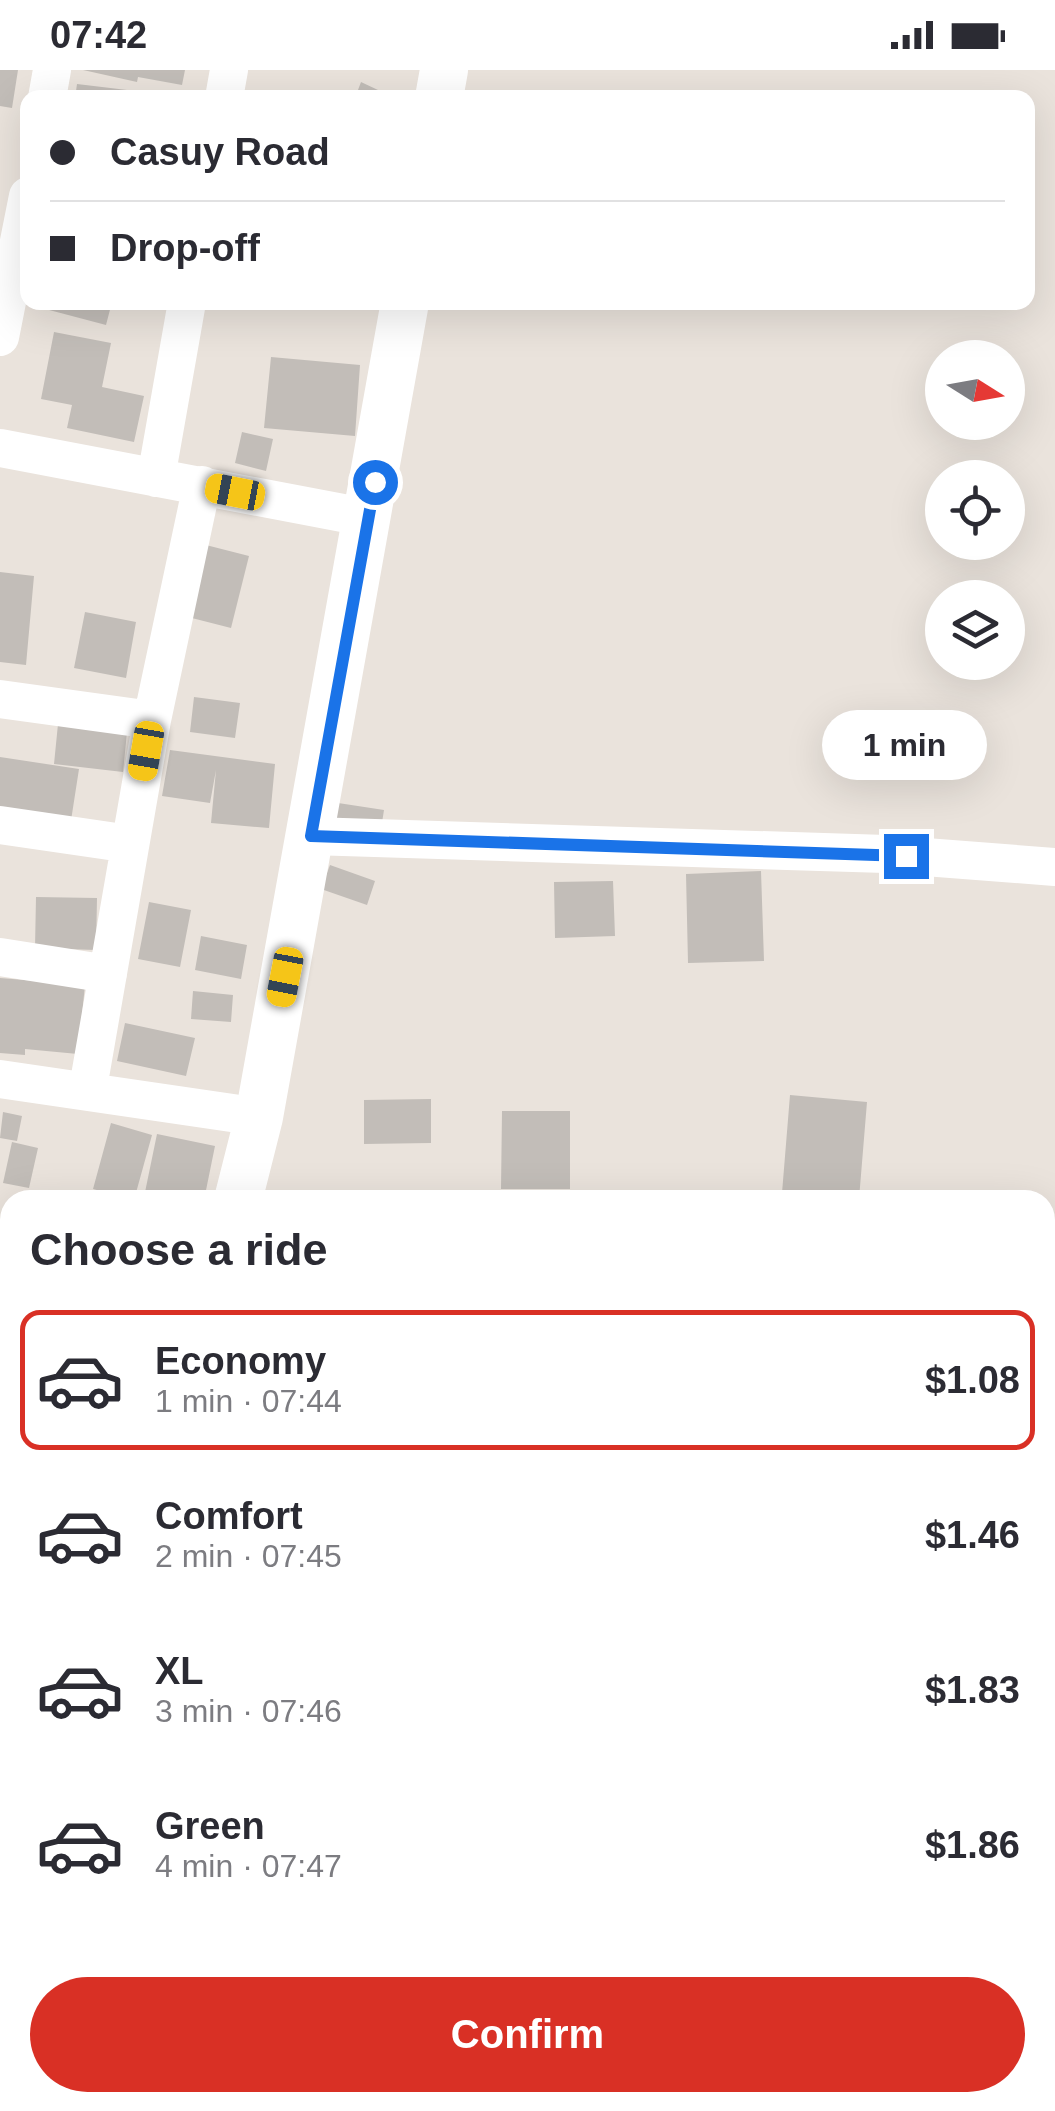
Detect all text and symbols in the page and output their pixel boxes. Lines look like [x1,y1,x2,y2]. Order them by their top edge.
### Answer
text: 07:42 [50,14,147,56]
text: Casuy Road [110,131,330,173]
text: Drop-off [110,227,260,269]
north arrow [925,340,1025,440]
map controls [925,340,1025,680]
route start [353,460,398,505]
button: locate [925,460,1025,560]
car [203,472,267,512]
button: layers [925,580,1025,680]
callout: 1 min [824,711,988,781]
car [126,719,166,783]
text: 1 min [863,727,946,763]
route end [884,834,929,879]
car [265,945,305,1009]
text: Choose a ride [30,1224,328,1275]
icon: car [35,1335,125,1425]
text: Economy [155,1340,326,1382]
text: $1.08 [925,1359,1020,1401]
text: 1 min · 07:44 [155,1383,342,1419]
icon: car [35,1490,125,1580]
text: Comfort [155,1495,303,1537]
text: $1.46 [925,1514,1020,1556]
text: 2 min · 07:45 [155,1538,342,1574]
icon: car [35,1645,125,1735]
text: XL [155,1650,204,1692]
text: $1.83 [925,1669,1020,1711]
text: 3 min · 07:46 [155,1693,342,1729]
icon: car [35,1800,125,1890]
text: Green [155,1805,265,1847]
text: $1.86 [925,1824,1020,1866]
text: 4 min · 07:47 [155,1848,342,1884]
button: Confirm [30,1977,1025,2092]

